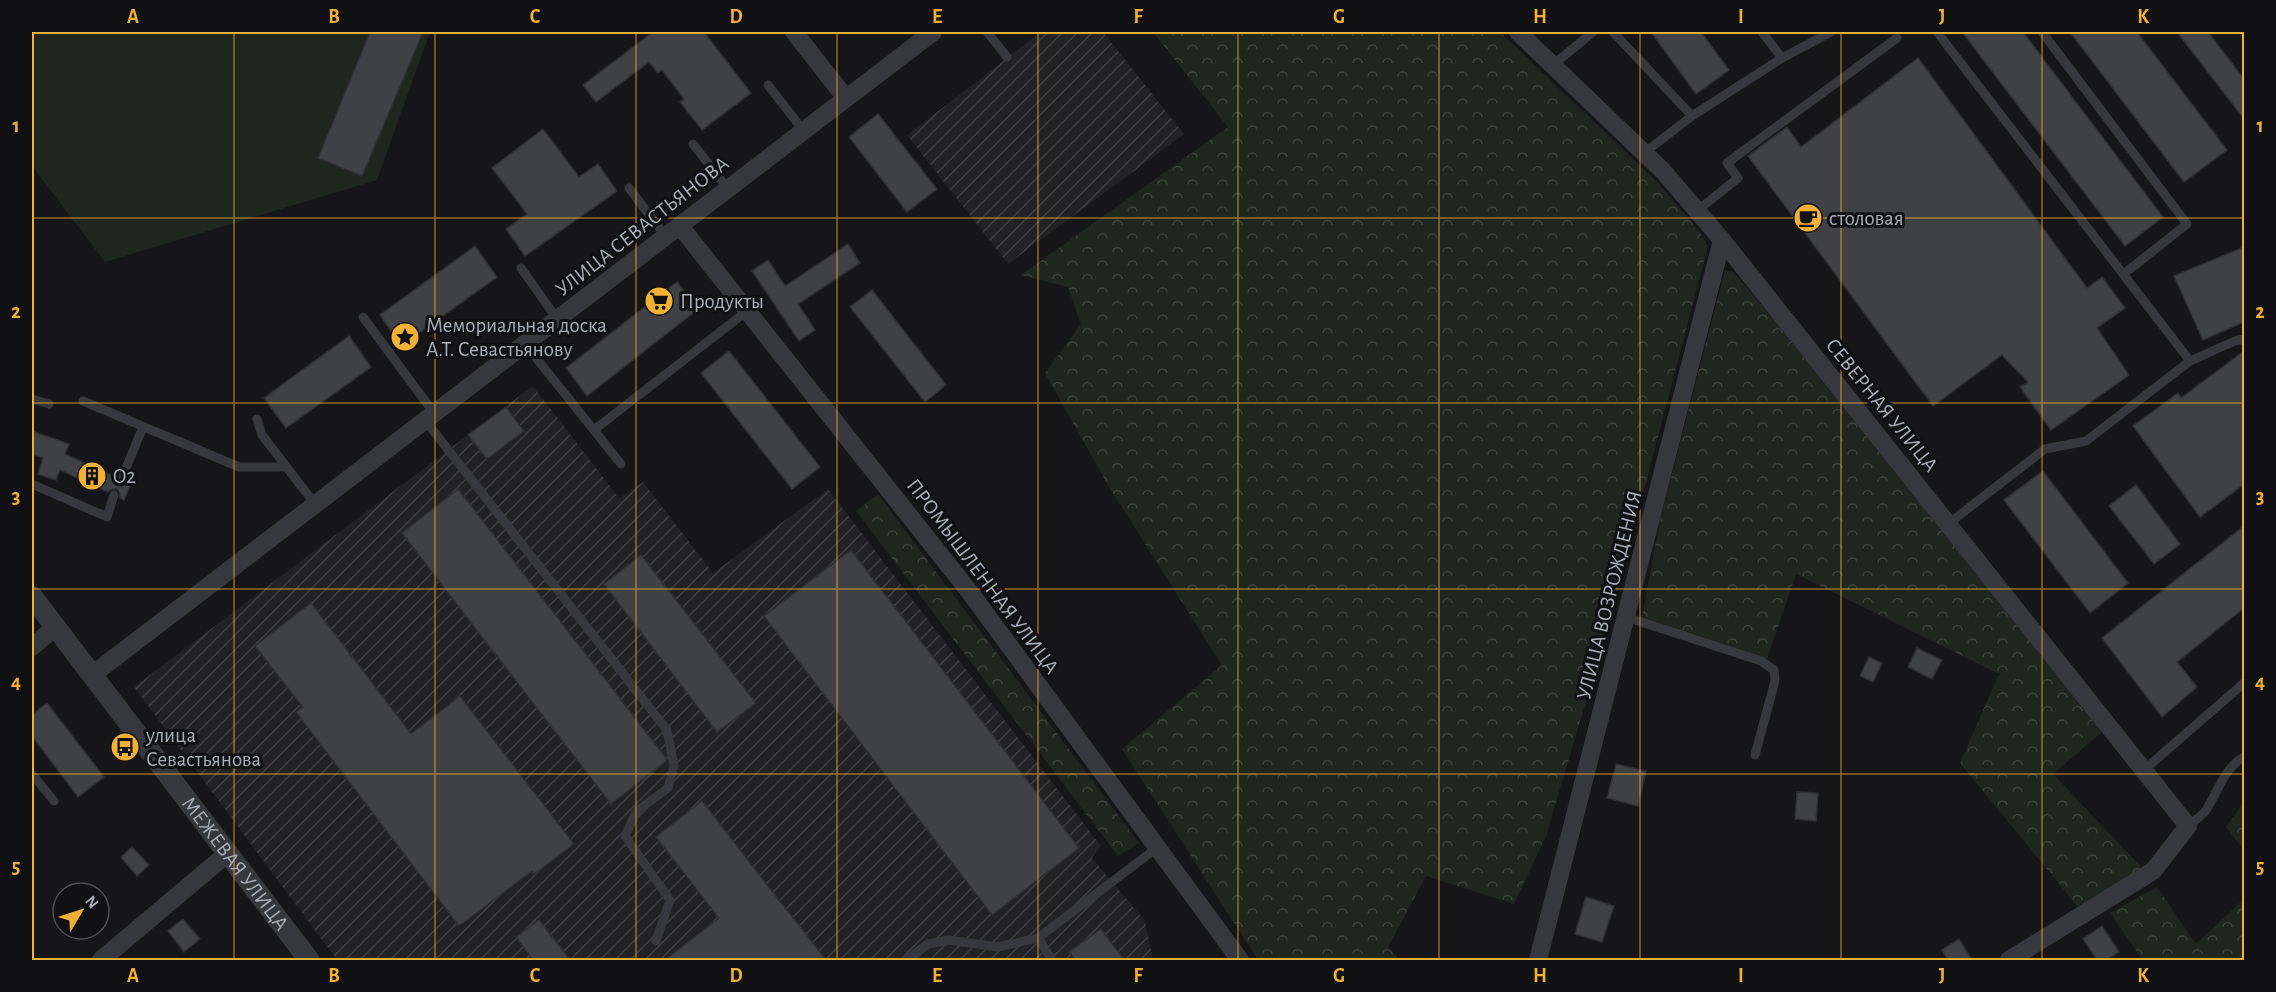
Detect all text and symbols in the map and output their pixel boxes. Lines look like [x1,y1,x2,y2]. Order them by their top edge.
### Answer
text: A [127,7,139,27]
text: B [328,7,340,27]
text: C [530,7,541,27]
text: D [729,7,743,27]
text: E [932,7,942,27]
text: F [1133,7,1143,27]
text: G [1333,7,1345,27]
text: H [1533,7,1547,27]
text: I [1738,7,1744,27]
text: J [1939,7,1945,27]
text: K [2137,7,2149,27]
text: 1 [12,116,20,136]
text: 1 [2256,116,2264,136]
street label: УЛИЦА СЕВАСТЬЯНОВА [552,153,733,300]
cafe icon: столовая [1792,202,1824,234]
place label: столовая [1829,208,1903,229]
supermarket icon: Продукты [643,285,675,317]
place label: Продукты [680,291,764,312]
text: 2 [11,302,21,322]
text: 2 [2255,302,2265,322]
place label: Мемориальная доска А.Т. Севастьянову [426,315,607,360]
place icon: Мемориальная доска А.Т. Севастьянову [389,321,421,353]
street label: СЕВЕРНАЯ УЛИЦА [1822,335,1942,476]
building icon: O2 [76,460,108,492]
place label: O2 [113,466,136,487]
street label: ПРОМЫШЛЕННАЯ УЛИЦА [903,475,1063,678]
text: 3 [12,487,20,507]
text: 3 [2256,487,2264,507]
street label: УЛИЦА ВОЗРОЖДЕНИЯ [1573,489,1646,702]
text: 4 [11,672,21,692]
text: 4 [2255,672,2265,692]
place label: улица Севастьянова [145,725,262,770]
bus stop icon: улица Севастьянова [109,731,141,763]
street label: МЕЖЕВАЯ УЛИЦА [178,793,292,934]
text: 5 [12,857,20,877]
text: 5 [2256,857,2264,877]
north arrow [51,881,111,941]
text: N [82,893,102,912]
text: A [127,966,139,986]
text: B [328,966,340,986]
text: C [530,966,541,986]
text: D [729,966,743,986]
text: E [932,966,942,986]
text: F [1133,966,1143,986]
text: G [1333,966,1345,986]
text: H [1533,966,1547,986]
text: I [1738,966,1744,986]
text: J [1939,966,1945,986]
text: K [2137,966,2149,986]

